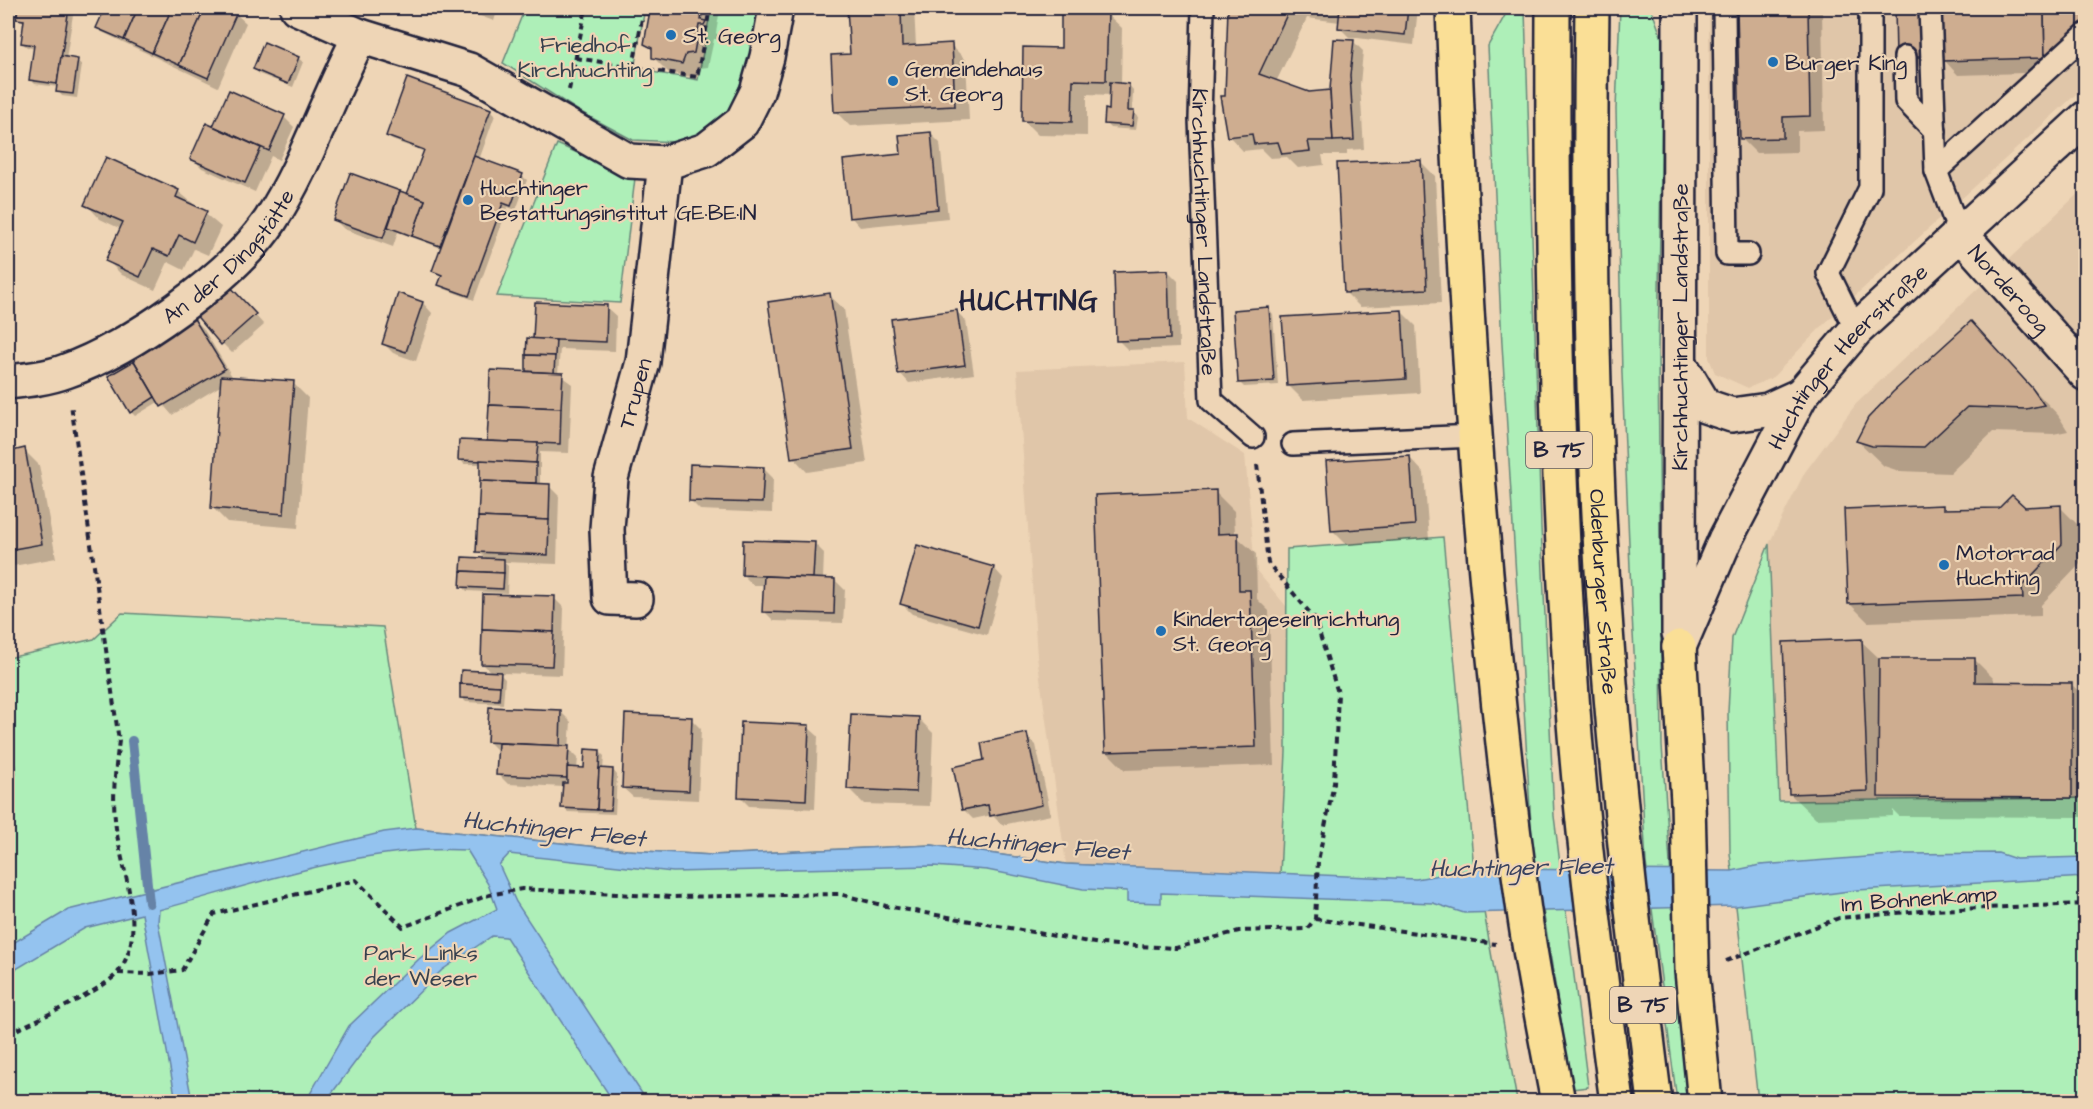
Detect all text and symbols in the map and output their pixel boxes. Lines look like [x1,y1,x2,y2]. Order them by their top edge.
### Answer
place label: St. Georg [683,21,781,53]
marker: St. Georg [664,28,678,42]
park label: Friedhof Kirchhuchting [517,30,653,87]
place label: Burger King [1785,48,1907,80]
place label: Gemeindehaus St. Georg [905,54,1043,111]
marker: Burger King [1766,55,1780,69]
marker: Gemeindehaus St. Georg [886,74,900,88]
street label: Kirchhuchtinger Landstraße [1183,88,1224,376]
place label: Huchtinger Bestattungsinstitut GE·BE·IN [480,173,757,230]
street label: Kirchhuchtinger Landstraße [1665,183,1697,471]
street label: An der Dingstätte [157,184,303,332]
marker: Huchtinger Bestattungsinstitut GE·BE·IN [461,193,475,207]
street label: Norderoog [1960,238,2057,342]
street label: Huchtinger Heerstraße [1761,257,1935,456]
district label: HUCHTING [959,282,1099,321]
street label: Trupen [611,355,660,433]
road number: B 75 [1526,432,1592,468]
street label: Oldenburger Straße [1581,488,1625,696]
place label: Motorrad Huchting [1956,538,2055,595]
marker: Motorrad Huchting [1937,558,1951,572]
place label: Kindertageseinrichtung St. Georg [1173,604,1399,661]
marker: Kindertageseinrichtung St. Georg [1154,624,1168,638]
water label: Huchtinger Fleet [461,804,649,858]
water label: Huchtinger Fleet [945,820,1133,871]
water label: Huchtinger Fleet [1429,849,1615,888]
street label: Im Bohnenkamp [1840,879,1998,920]
park label: Park Links der Weser [364,938,478,994]
road number: B 75 [1610,987,1676,1023]

